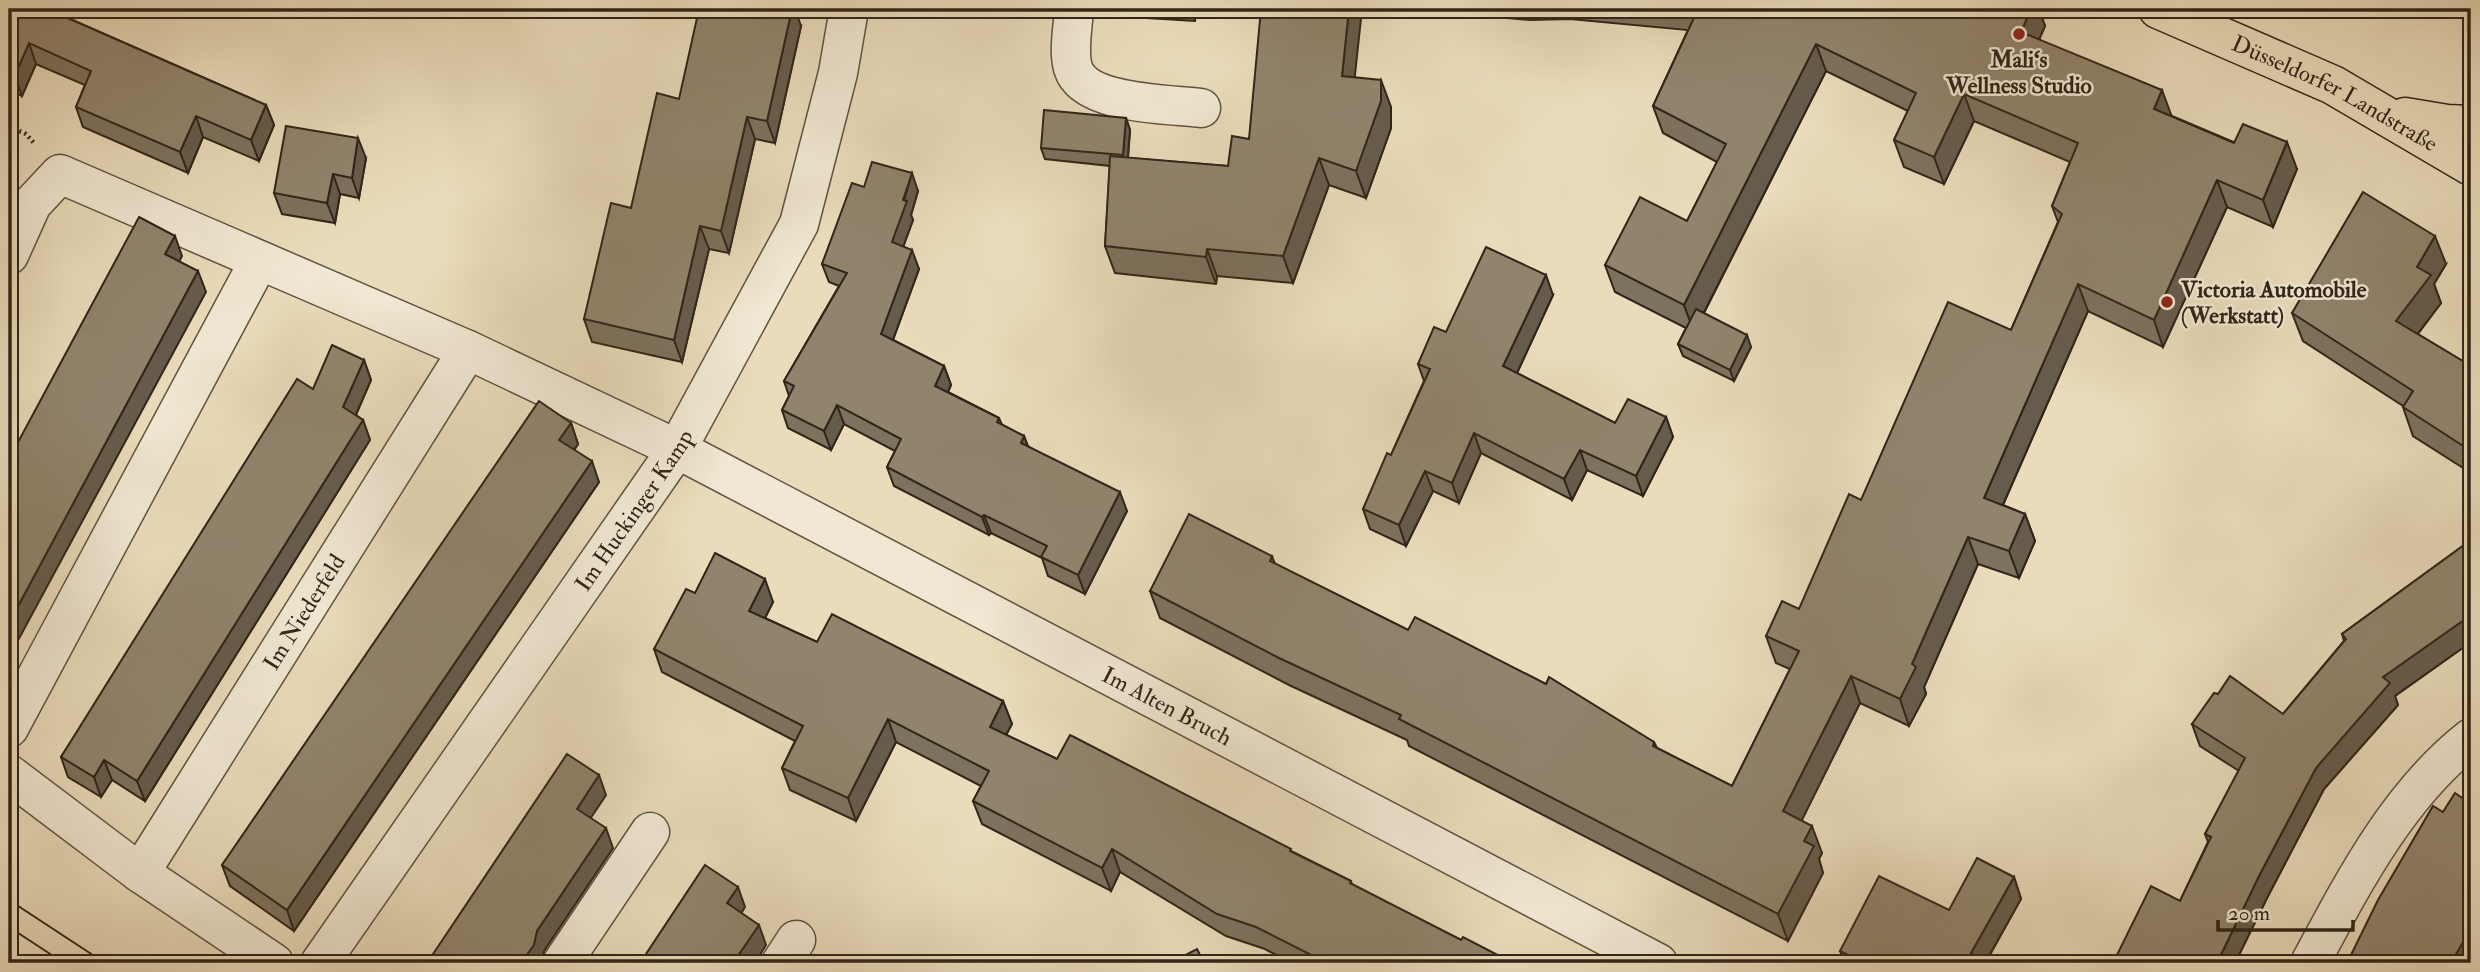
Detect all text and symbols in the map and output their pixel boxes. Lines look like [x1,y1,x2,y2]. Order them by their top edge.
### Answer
marker: Mali‘s Wellness Studio [2011,26,2027,42]
street label: Düsseldorfer Landstraße [2227,29,2443,158]
place label: Mali‘s Wellness Studio [1945,45,2092,100]
place label: Victoria Automobile (Werkstatt) [2180,275,2367,330]
marker: Victoria Automobile (Werkstatt) [2159,294,2175,310]
street label: Im Huckinger Kamp [569,425,701,597]
street label: Im Niederfeld [257,549,351,676]
street label: Im Alten Bruch [1097,660,1237,752]
scale bar [2218,888,2352,932]
text: 20 m [2228,900,2270,927]

